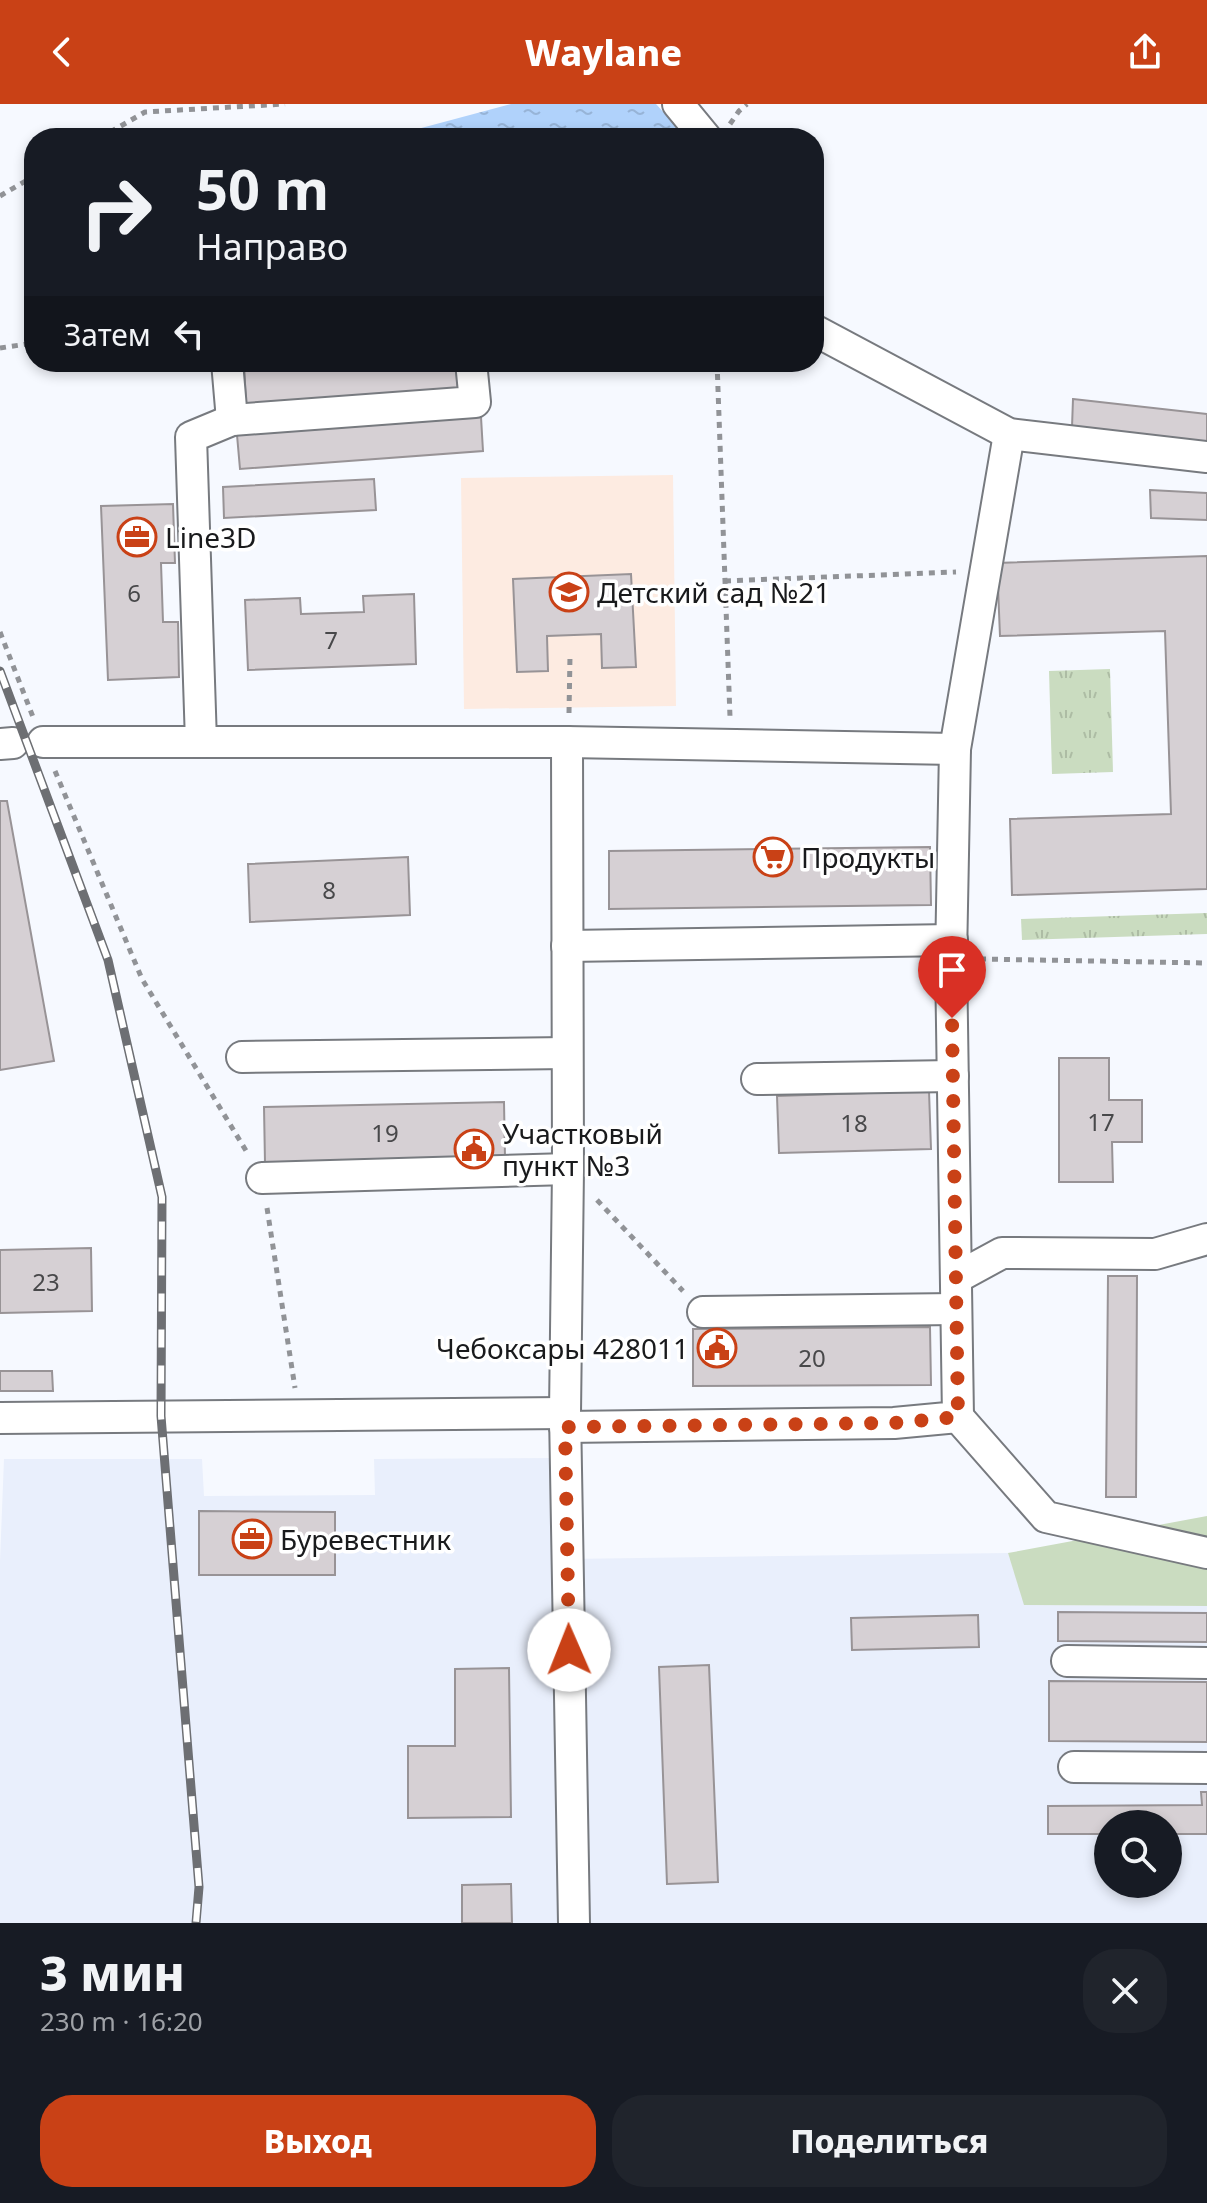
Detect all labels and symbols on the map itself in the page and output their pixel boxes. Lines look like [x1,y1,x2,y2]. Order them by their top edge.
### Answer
office icon: Line3D [116,516,158,558]
place label: Line3D [165,518,256,556]
school or university icon: Детский сад №21 [548,571,590,613]
place label: Детский сад №21 [597,573,830,611]
house number: 6 [127,576,141,609]
house number: 7 [324,623,338,656]
supermarket icon: Продукты [752,836,794,878]
place label: Продукты [801,838,935,876]
house number: 8 [322,873,336,906]
pin [918,936,986,1018]
house number: 17 [1087,1105,1115,1138]
house number: 18 [840,1106,868,1139]
place label: Участковый пункт №3 [502,1114,663,1184]
house number: 19 [371,1116,399,1149]
public building icon: Участковый пункт №3 [453,1128,495,1170]
house number: 23 [32,1265,60,1298]
public building icon: Чебоксары 428011 [696,1327,738,1369]
place label: Чебоксары 428011 [436,1329,689,1367]
house number: 20 [798,1341,826,1374]
office icon: Буревестник [231,1518,273,1560]
place label: Буревестник [280,1520,451,1558]
position arrow [527,1608,611,1692]

